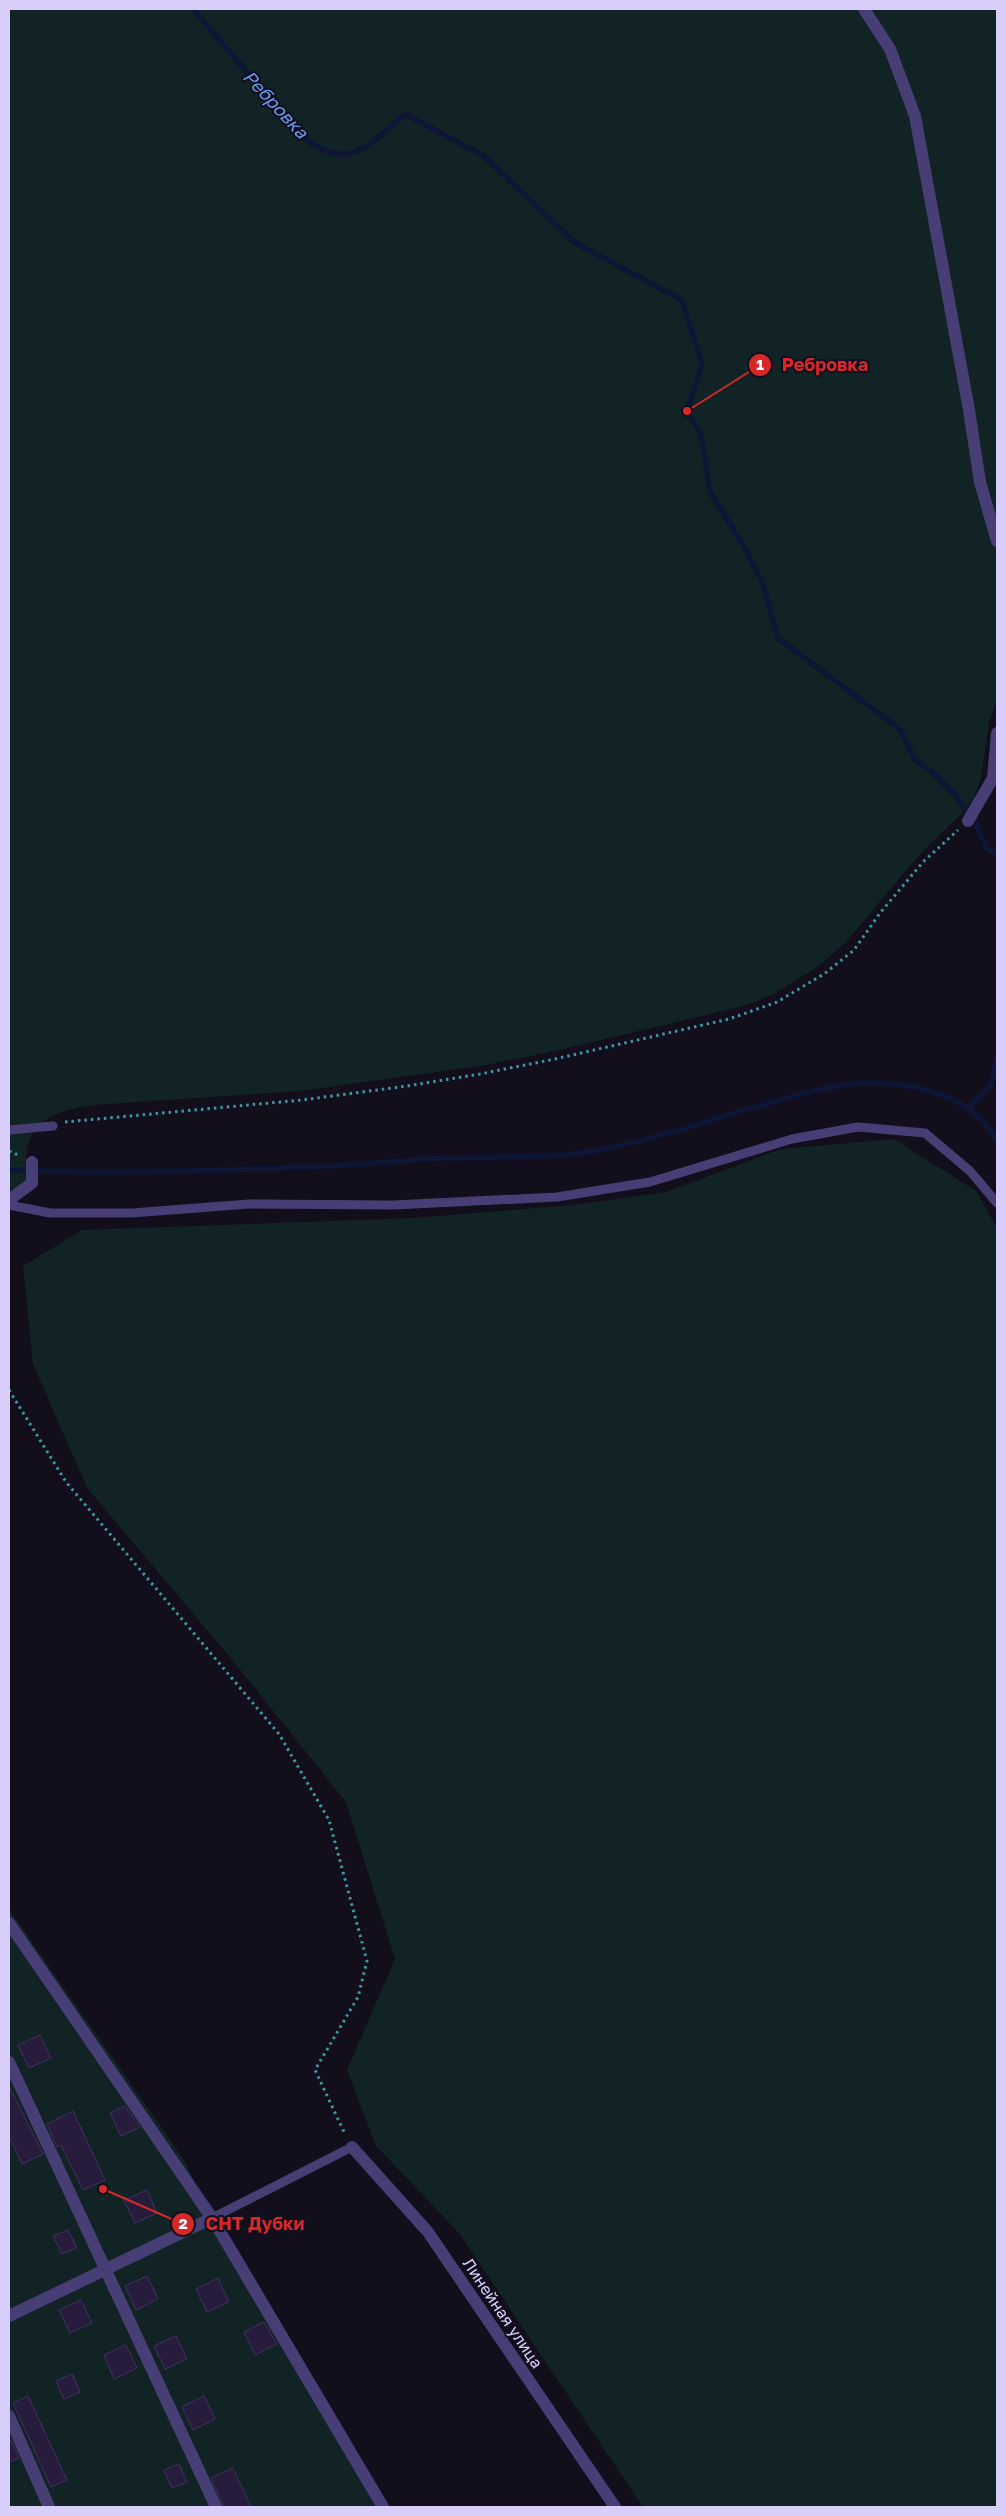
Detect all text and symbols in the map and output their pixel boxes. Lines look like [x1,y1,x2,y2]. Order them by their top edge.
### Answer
water label: Ребровка [239,65,314,143]
callout: Ребровка [747,348,879,381]
text: Ребровка [782,353,868,375]
text: 1 [756,355,764,373]
callout: СНТ Дубки [171,2208,315,2241]
text: СНТ Дубки [205,2212,305,2234]
text: 2 [178,2214,188,2232]
street label: Линейная улица [459,2254,547,2372]

